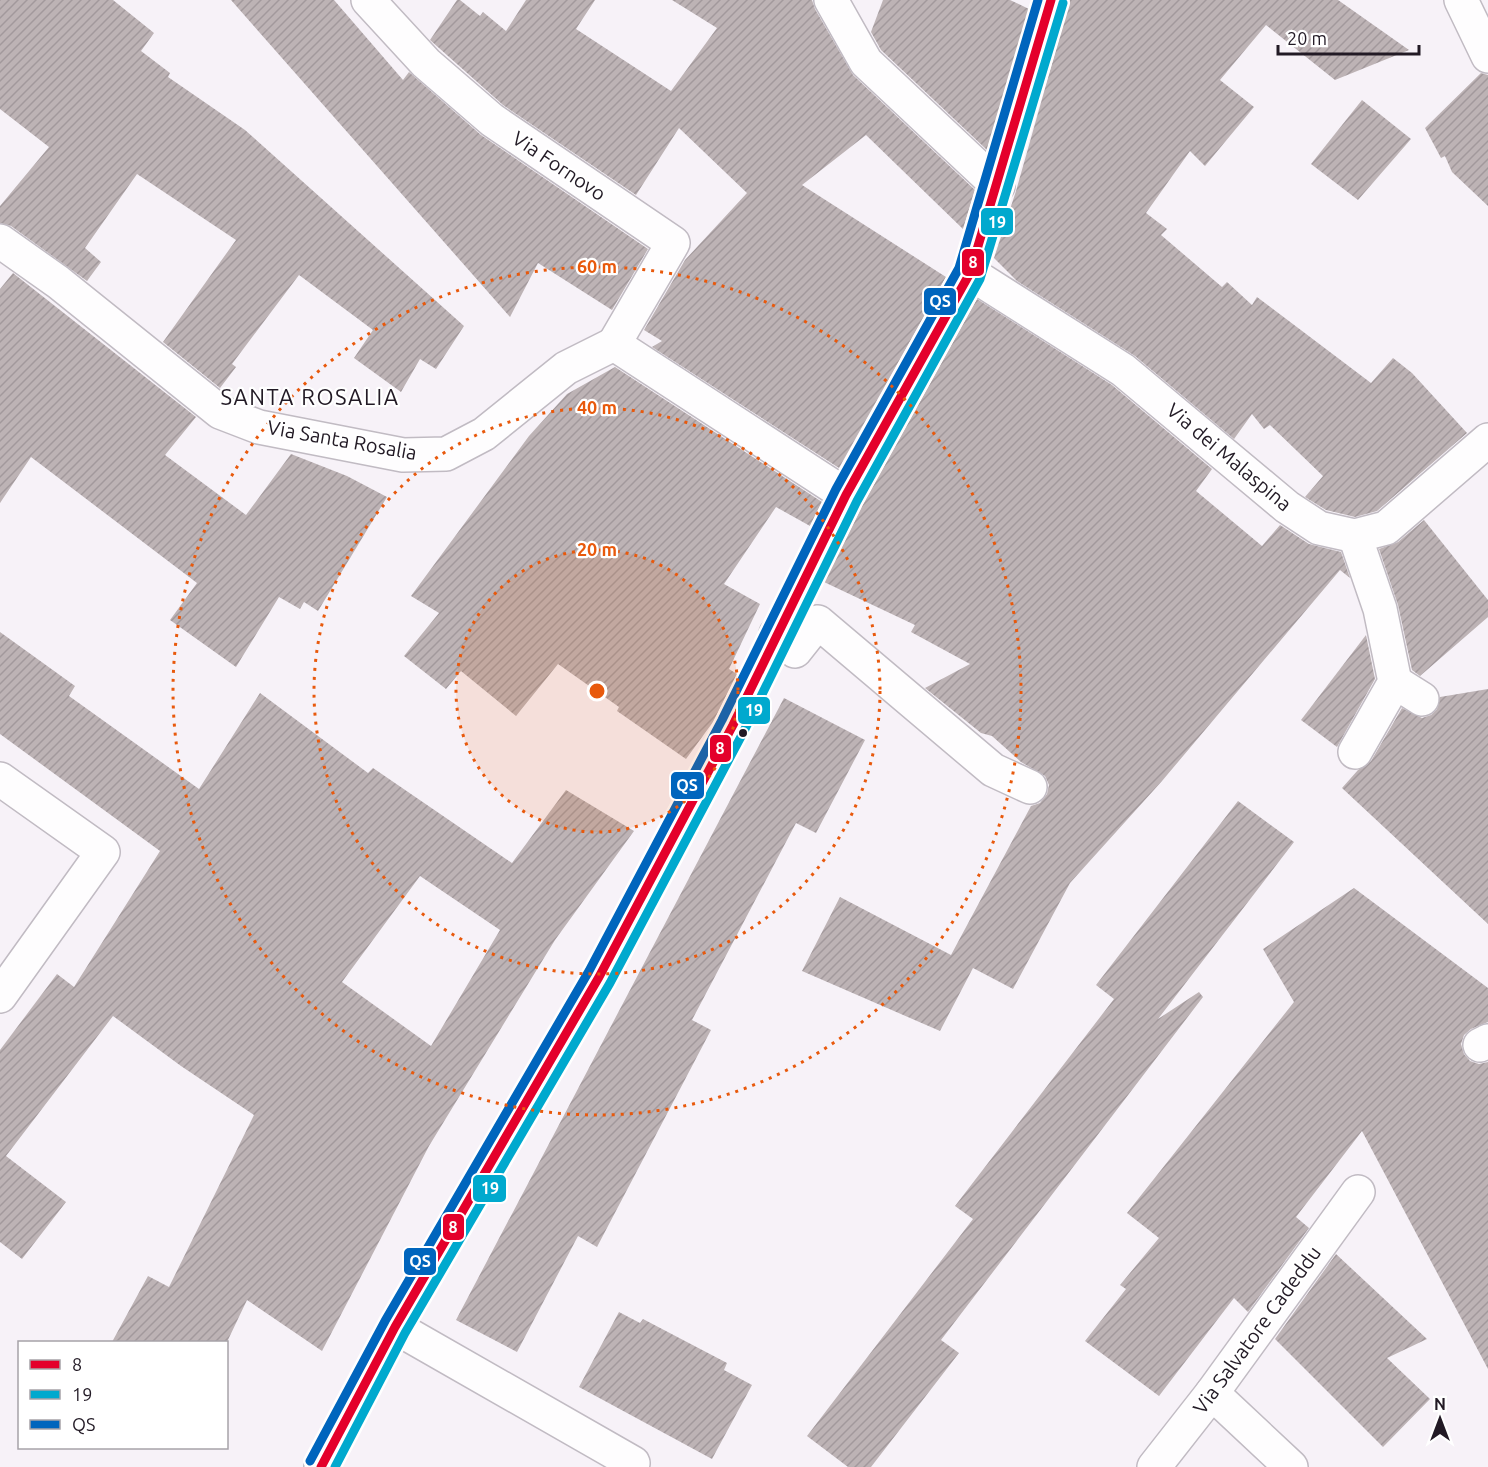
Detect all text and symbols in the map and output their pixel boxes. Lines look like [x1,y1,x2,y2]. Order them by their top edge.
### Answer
scale bar [1278,18,1419,56]
text: 20 m [1287,28,1327,48]
street label: Via Fornovo [508,126,610,205]
line badge: 19 [980,207,1014,236]
text: 19 [988,213,1006,231]
line badge: 8 [961,248,985,277]
text: 8 [968,253,978,271]
text: 60 m [577,256,617,276]
line badge: QS [923,287,957,316]
text: QS [929,292,951,310]
district label: SANTA ROSALIA [220,384,400,409]
text: 40 m [577,397,617,417]
street label: Via dei Malaspina [1162,398,1296,515]
street label: Via Santa Rosalia [266,415,419,464]
text: 20 m [577,539,617,559]
centre of rings [587,681,607,701]
line badge: 19 [737,696,771,725]
text: 19 [745,701,763,719]
unlabelled marker [737,727,749,739]
line badge: 8 [709,734,732,763]
text: 8 [715,739,725,757]
line badge: QS [670,771,705,800]
text: QS [676,776,698,794]
line badge: 19 [472,1174,507,1203]
text: 19 [481,1179,499,1197]
line badge: 8 [442,1213,465,1241]
text: 8 [448,1218,458,1236]
street label: Via Salvatore Cadeddu [1188,1241,1325,1418]
line badge: QS [403,1247,437,1276]
text: QS [409,1252,431,1270]
legend [18,1341,228,1449]
text: 8 [72,1354,82,1374]
text: 19 [72,1384,92,1404]
north arrow [1410,1389,1470,1449]
text: N [1434,1395,1446,1413]
text: QS [72,1414,95,1435]

